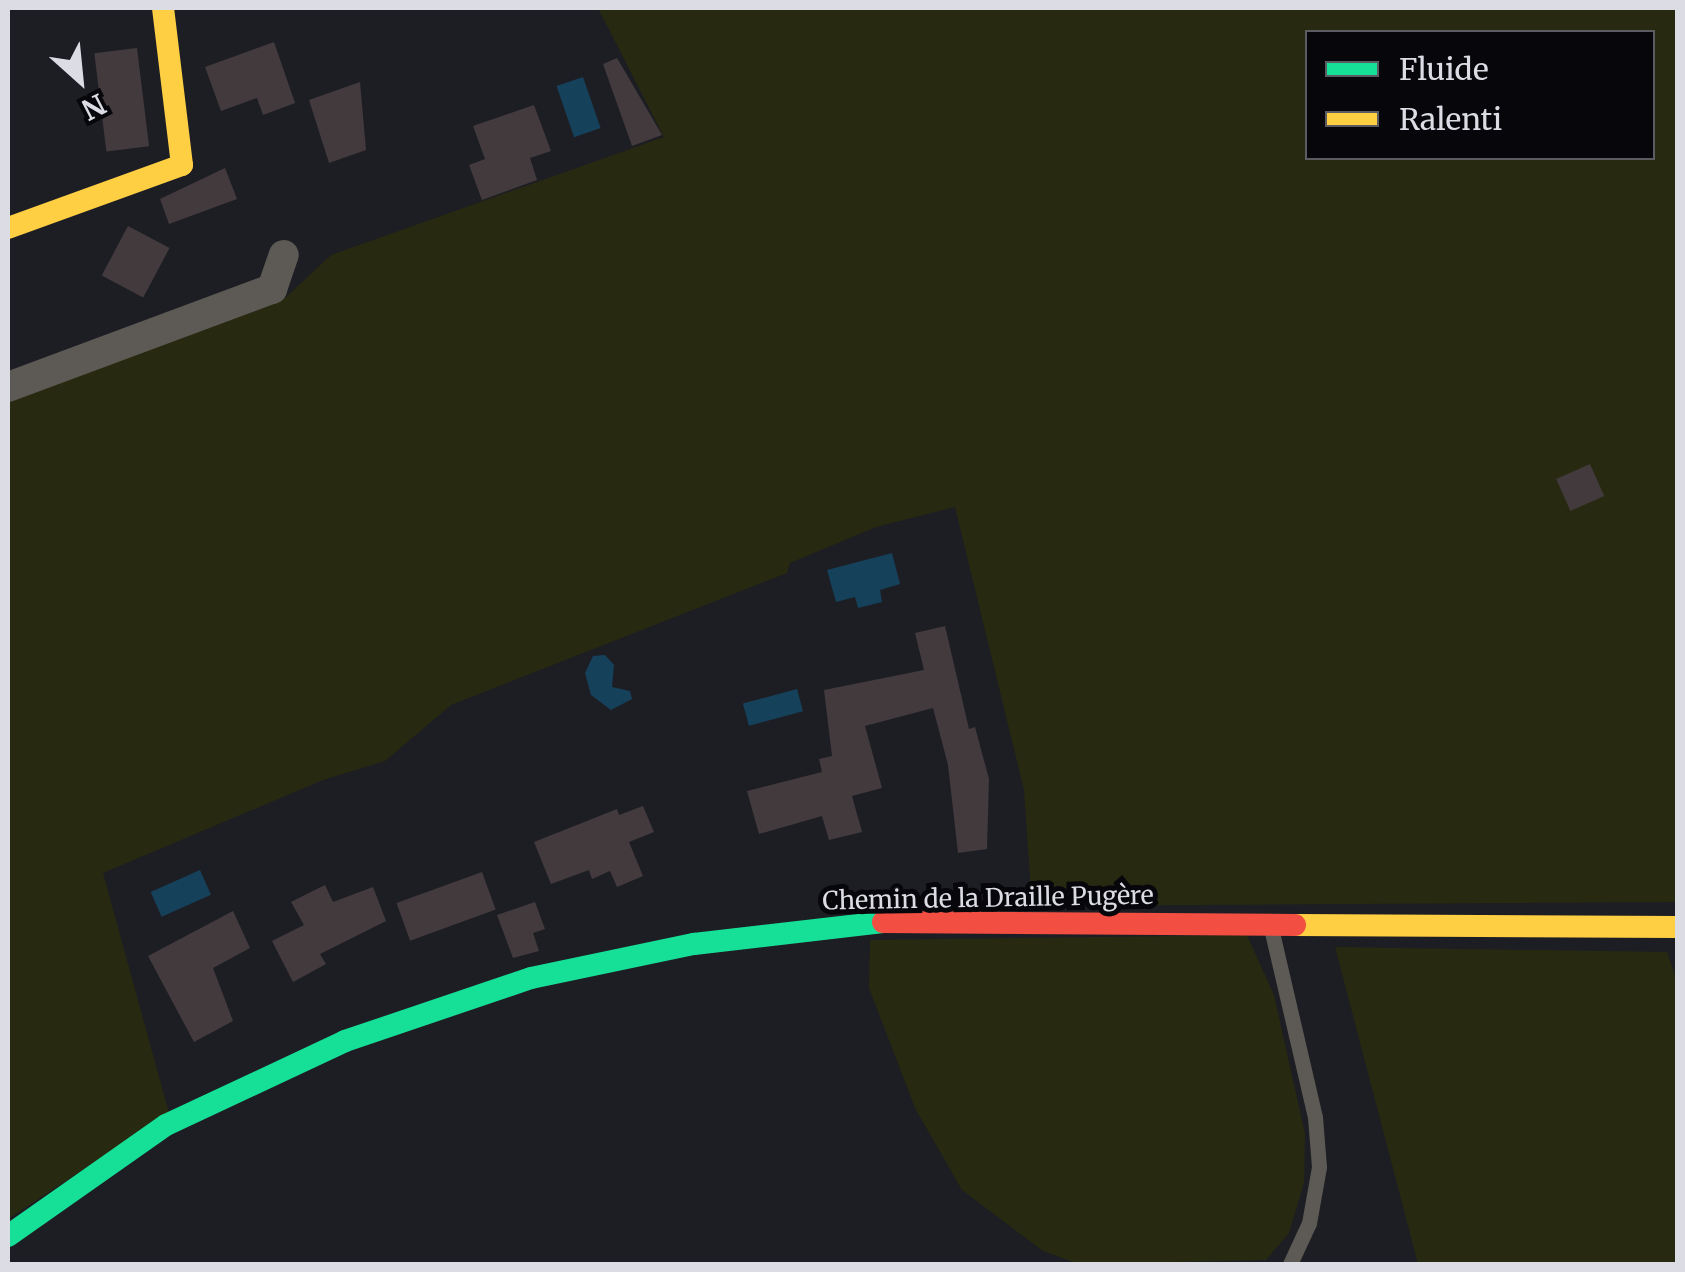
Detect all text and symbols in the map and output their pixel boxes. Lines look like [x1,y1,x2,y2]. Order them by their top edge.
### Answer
north arrow [30,30,130,130]
legend [1305,30,1655,160]
text: Fluide [1399,50,1489,88]
text: N [76,86,112,128]
text: Ralenti [1399,100,1502,138]
street label: Chemin de la Draille Pugère [822,880,1154,916]

